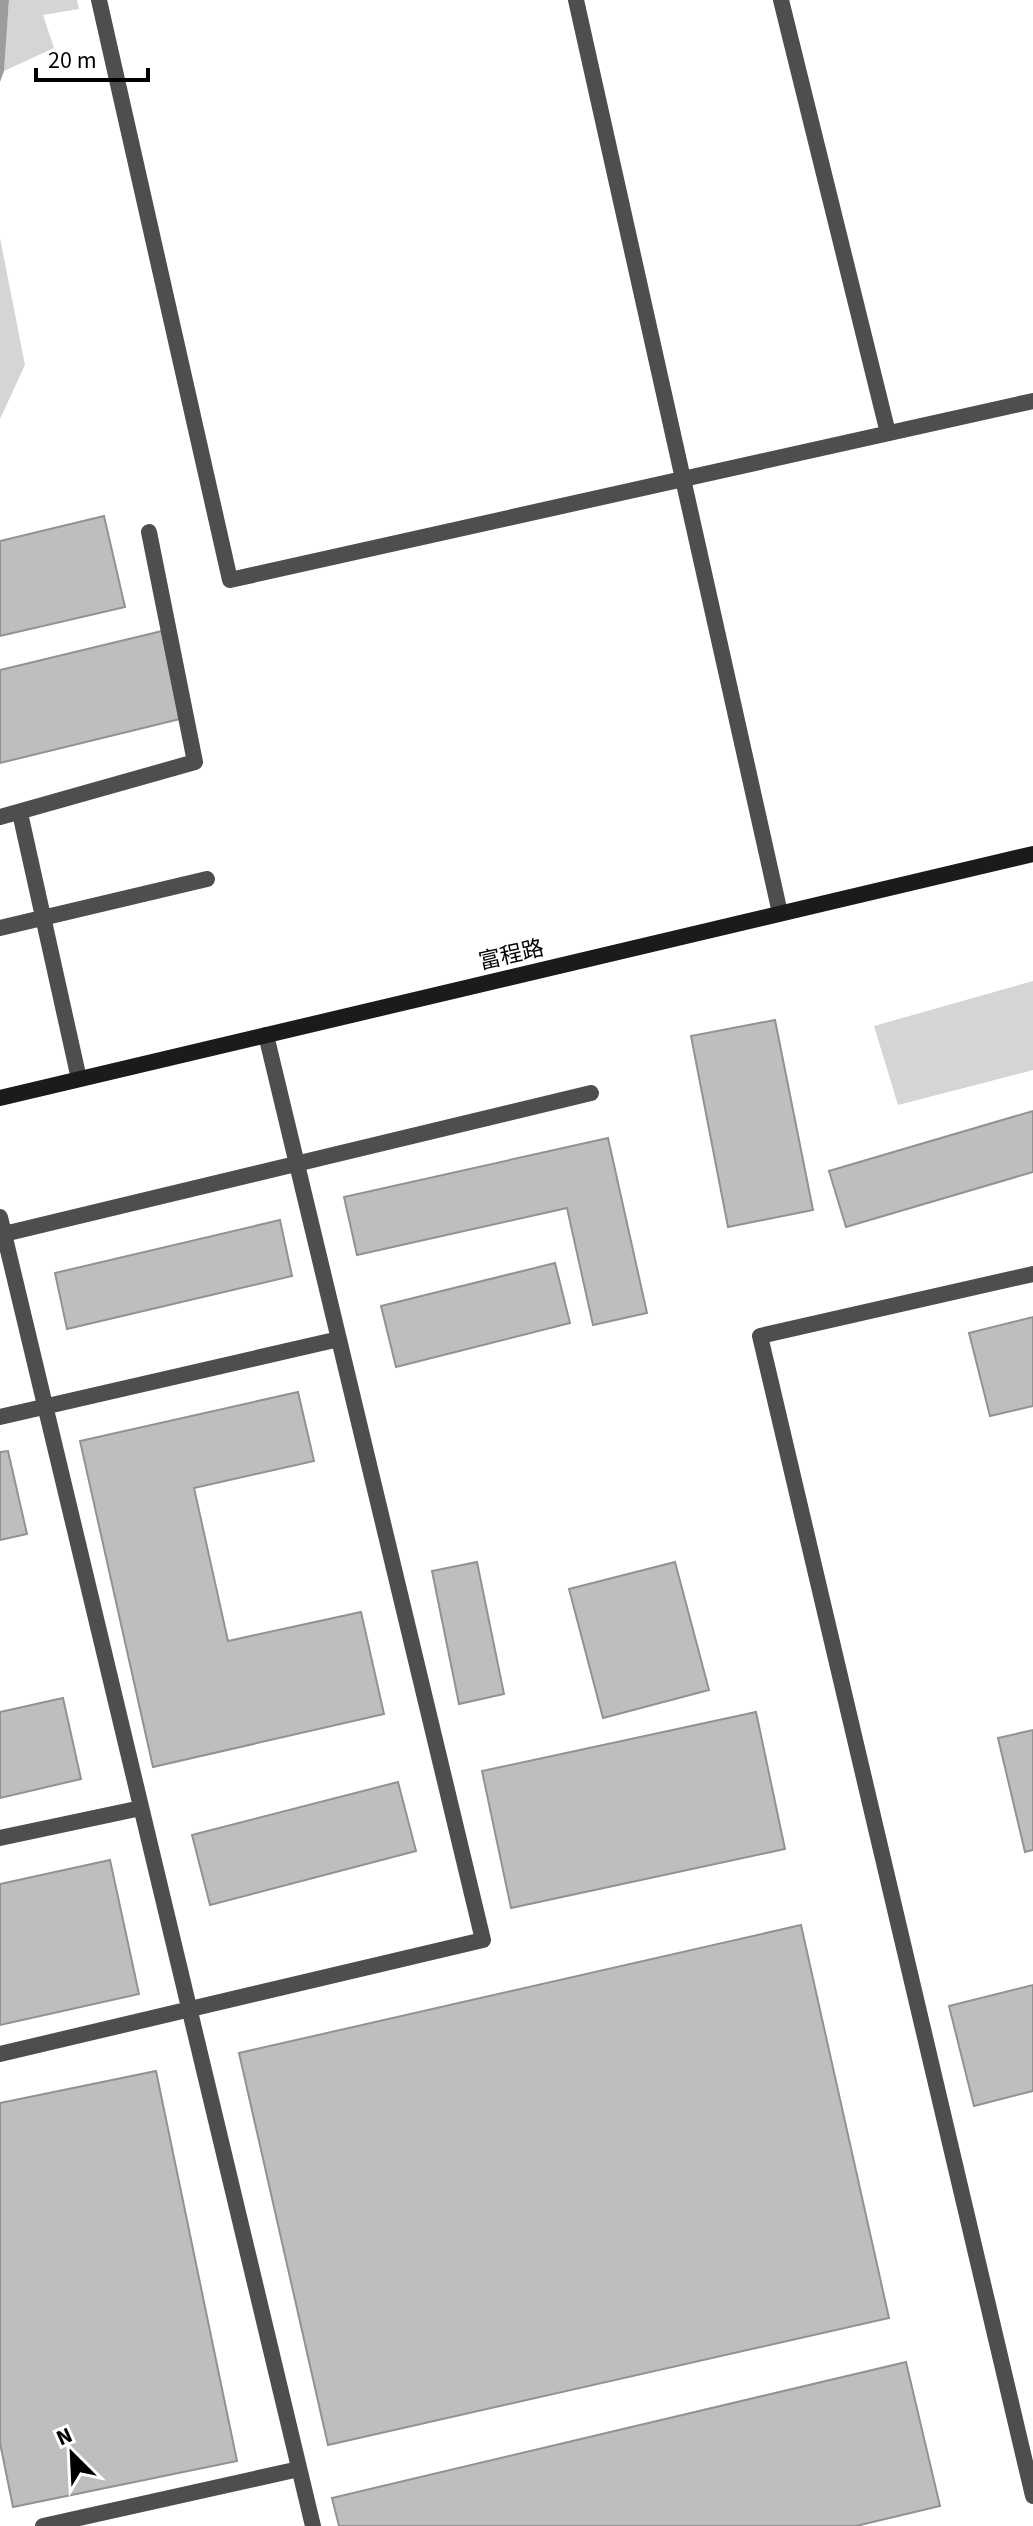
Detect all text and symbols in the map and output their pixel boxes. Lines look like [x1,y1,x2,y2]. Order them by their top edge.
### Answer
scale bar [36,32,148,82]
text: 20 m [48,43,97,78]
street label: 富程路 [475,932,547,978]
north arrow [32,2414,112,2494]
text: N [51,2419,77,2454]

